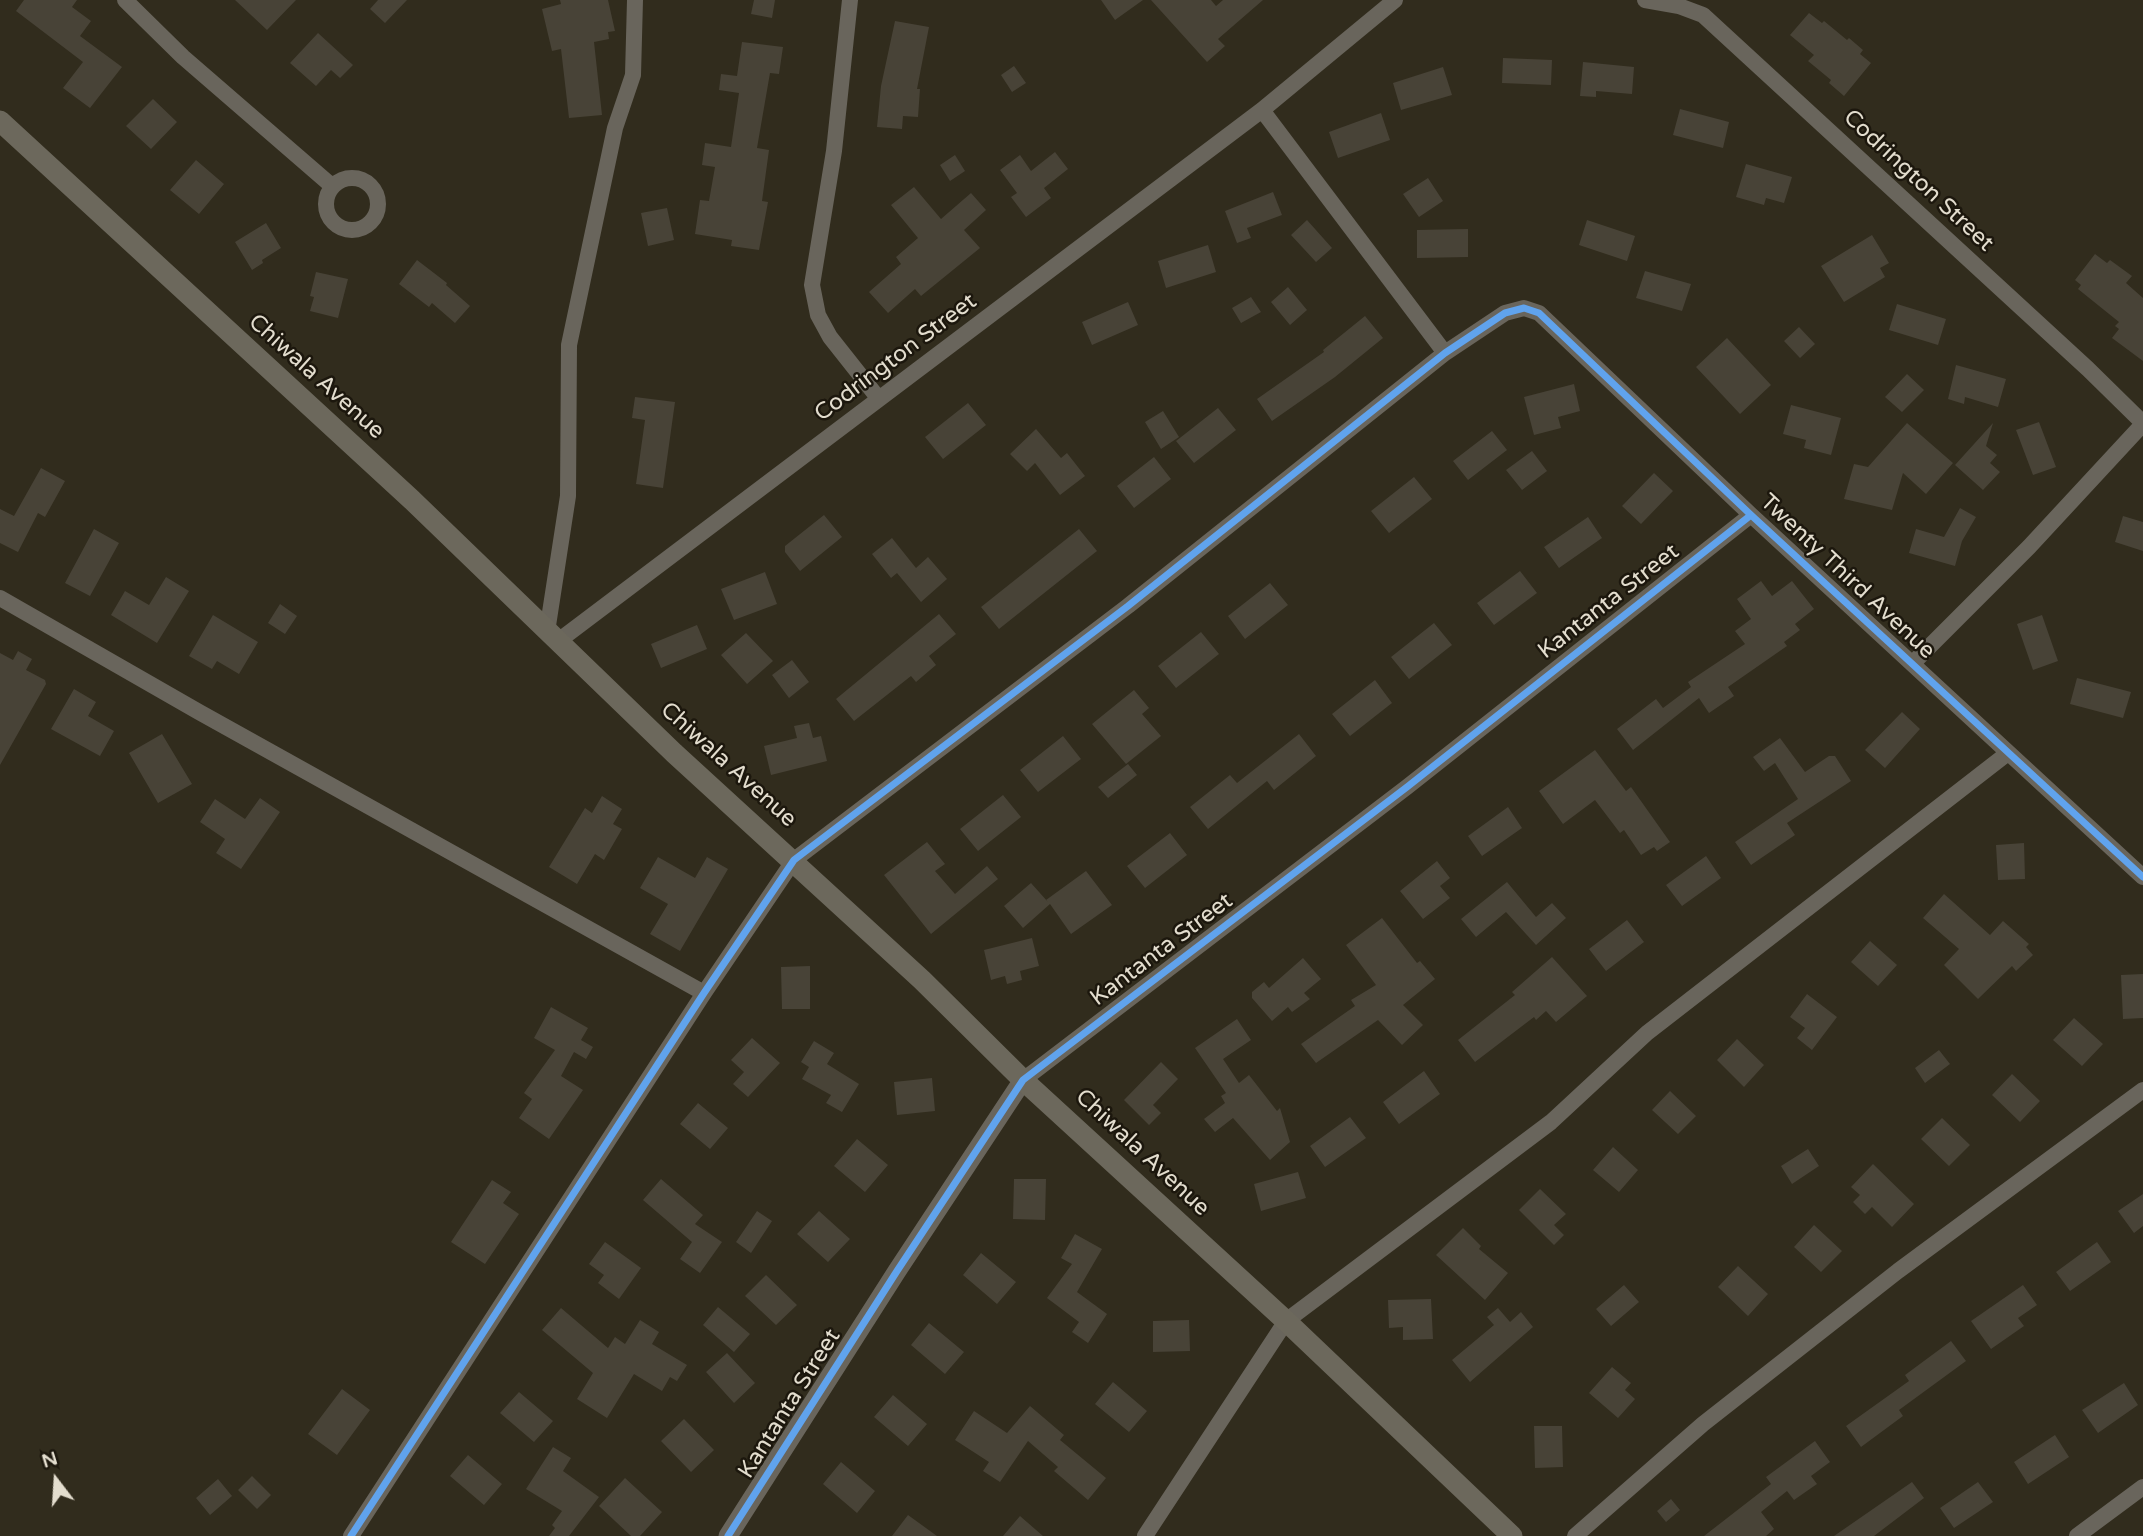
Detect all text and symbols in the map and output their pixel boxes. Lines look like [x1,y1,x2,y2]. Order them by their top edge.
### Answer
street label: Codrington Street [1837,104,1999,258]
street label: Codrington Street [810,288,982,428]
street label: Chiwala Avenue [242,309,390,445]
street label: Twenty Third Avenue [1754,489,1940,665]
street label: Kantanta Street [1533,539,1685,665]
street label: Chiwala Avenue [654,697,802,833]
street label: Kantanta Street [1085,888,1239,1012]
street label: Chiwala Avenue [1069,1084,1215,1222]
street label: Kantanta Street [733,1324,847,1484]
north arrow [21,1445,91,1515]
text: N [39,1447,60,1473]

